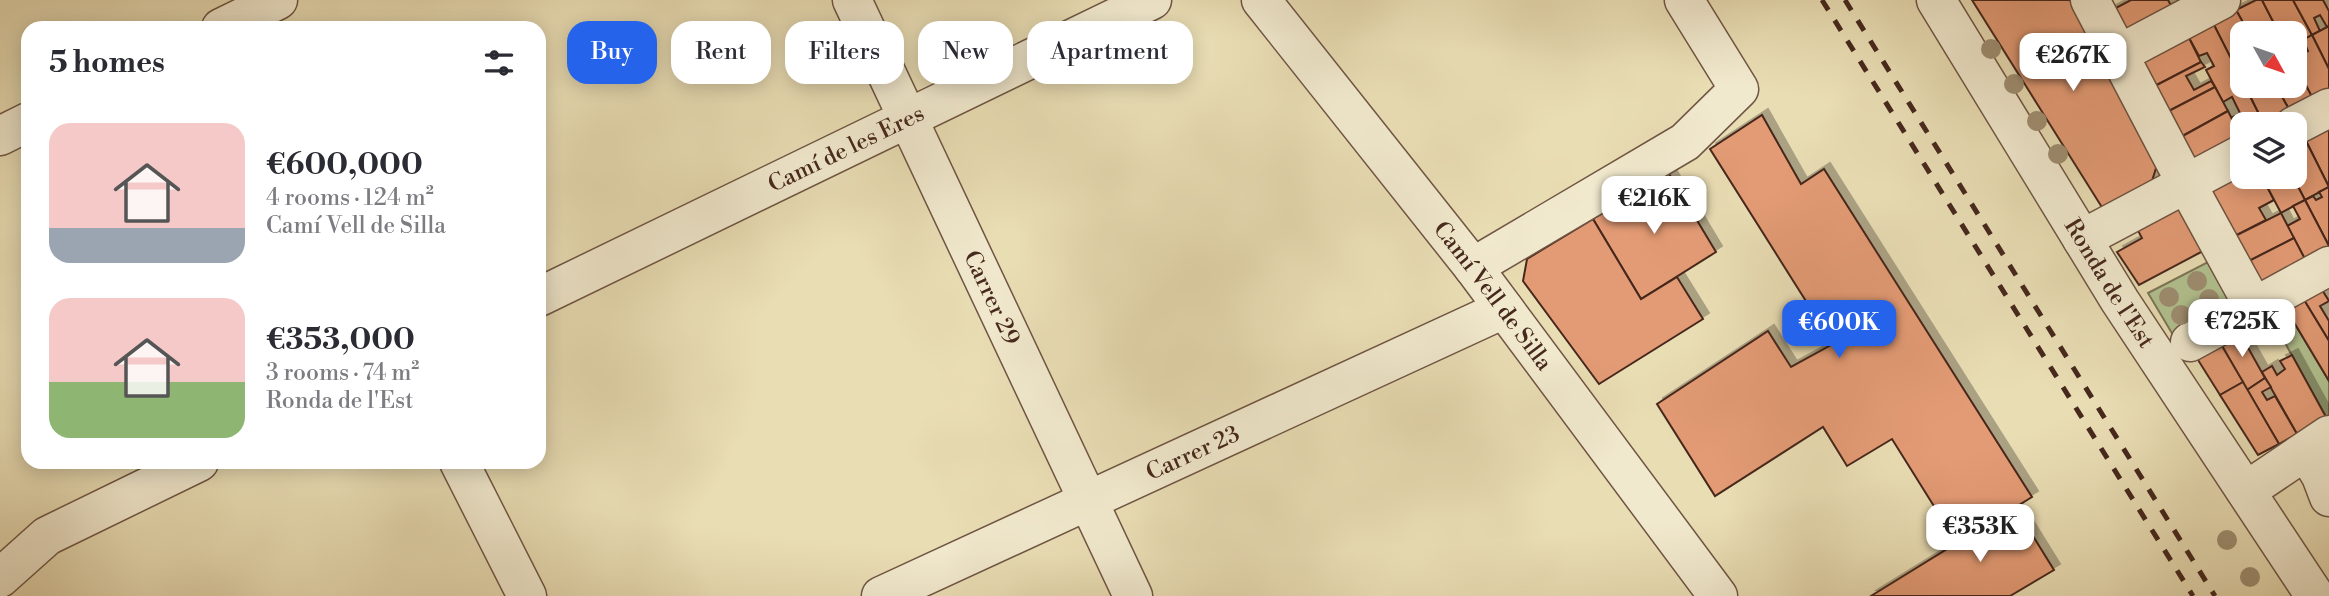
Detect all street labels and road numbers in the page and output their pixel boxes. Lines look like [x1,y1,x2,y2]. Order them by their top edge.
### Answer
street label: Camí de les Eres [764,100,929,199]
street label: Ronda de l'Est [2058,214,2160,353]
street label: Camí Vell de Silla [1427,216,1558,377]
street label: Carrer 29 [957,246,1026,350]
street label: Carrer 23 [1142,420,1244,487]

